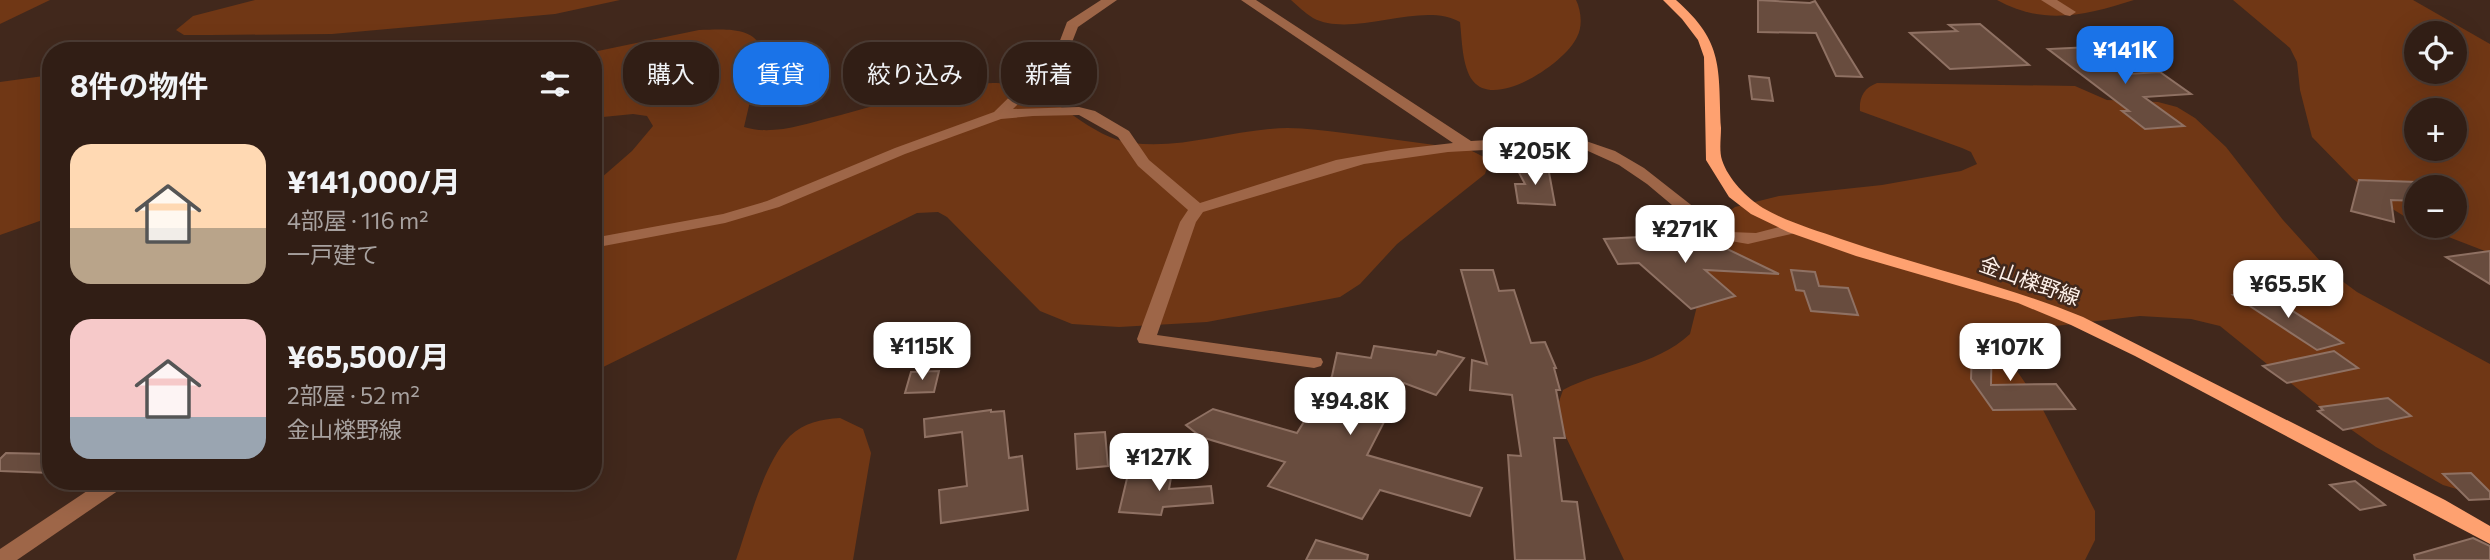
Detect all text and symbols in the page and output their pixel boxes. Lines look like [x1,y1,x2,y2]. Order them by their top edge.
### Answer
map controls [2404,21,2467,238]
button: locate [2404,21,2467,84]
pin: ¥141K [2076,27,2174,86]
text: ¥141K [2092,35,2158,63]
chip: 購入 [623,42,719,105]
chip: 賃貸 [733,42,829,105]
chip: 絞り込み [843,42,987,105]
chip: 新着 [1001,42,1097,105]
icon: filters [536,65,574,103]
text: 8件の物件 [70,66,209,103]
button: + [2404,98,2467,161]
pin: ¥205K [1486,128,1584,187]
text: ¥205K [1499,136,1571,164]
text: ¥141,000/月 [287,162,461,199]
icon: home [126,172,210,256]
button: − [2404,175,2467,238]
pin: ¥271K [1636,205,1734,265]
text: 4部屋 · 116 m² [287,206,428,234]
text: ¥271K [1652,214,1718,242]
text: 一戸建て [287,240,379,268]
street label: 金山檪野線 [1976,250,2084,310]
pin: ¥65.5K [2231,260,2345,320]
text: ¥65.5K [2249,269,2327,297]
pin: ¥115K [873,322,971,382]
pin: ¥107K [1961,324,2059,383]
text: ¥115K [889,331,955,359]
text: ¥107K [1976,332,2044,360]
text: ¥65,500/月 [287,337,450,374]
icon: home [126,347,210,431]
pin: ¥94.8K [1293,378,1407,437]
text: 2部屋 · 52 m² [287,381,420,409]
text: ¥94.8K [1311,386,1390,414]
text: 金山檪野線 [287,415,402,443]
pin: ¥127K [1110,434,1208,493]
text: ¥127K [1126,442,1192,470]

